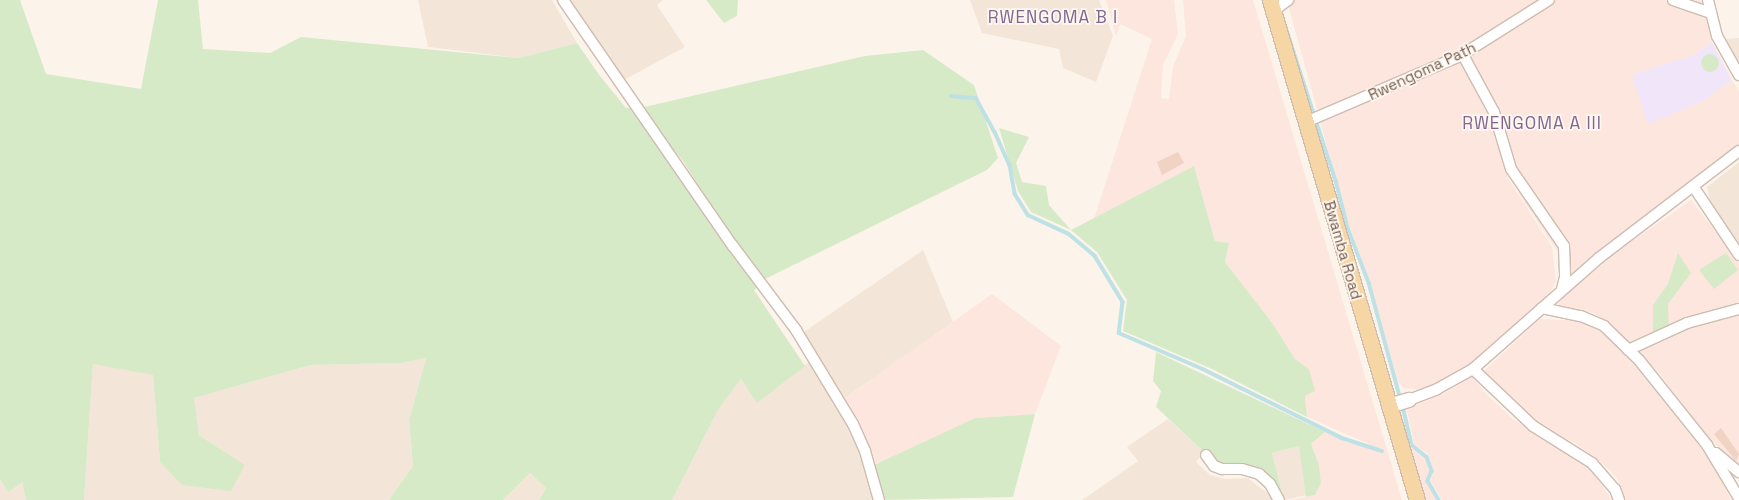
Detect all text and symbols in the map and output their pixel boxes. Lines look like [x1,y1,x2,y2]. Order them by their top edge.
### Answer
district label: RWENGOMA B I [988,8,1118,28]
street label: Rwengoma Path [1365,38,1479,104]
district label: RWENGOMA A III [1462,114,1602,134]
street label: Bwamba Road [1320,198,1366,302]

